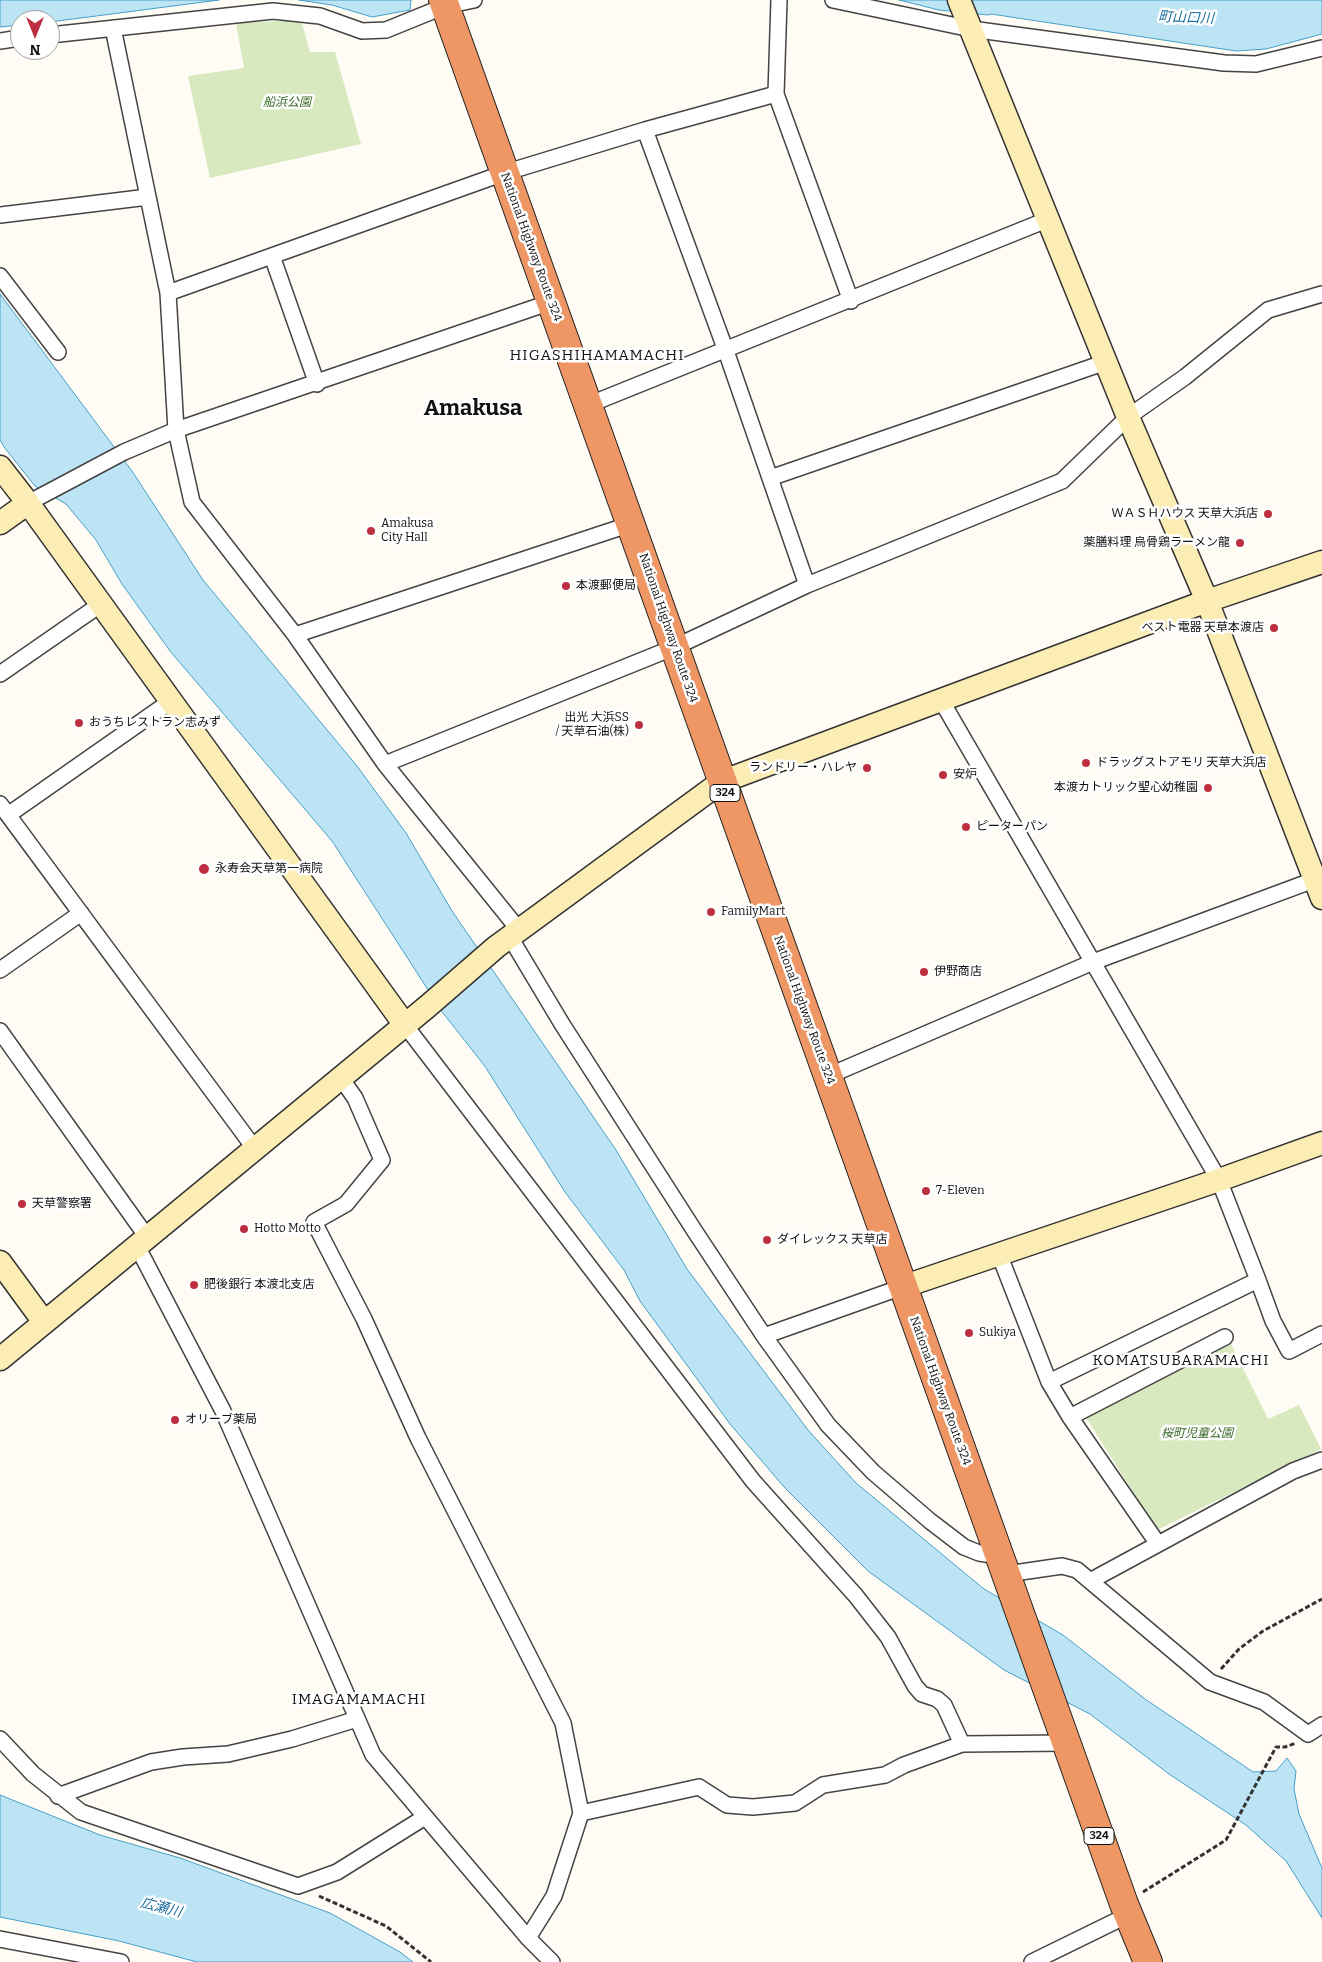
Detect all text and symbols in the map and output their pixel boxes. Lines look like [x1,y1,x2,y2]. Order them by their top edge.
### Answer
water label: 町山口川 [1158,9,1214,27]
north arrow [10,10,60,60]
text: N [30,41,40,58]
park label: 船浜公園 [263,96,311,110]
street label: National Highway Route 324 [497,171,565,323]
district label: HIGASHIHAMAMACHI [507,347,687,365]
district label: Amakusa [424,396,522,422]
place label: ＷＡＳＨハウス 天草大浜店 [1112,507,1258,521]
marker: ＷＡＳＨハウス 天草大浜店 [1262,508,1274,520]
place label: Amakusa City Hall [381,517,434,545]
marker: Amakusa City Hall [365,525,377,537]
place label: 薬膳料理 烏骨鶏ラーメン龍 [1084,536,1230,550]
marker: 薬膳料理 烏骨鶏ラーメン龍 [1234,537,1246,549]
street label: National Highway Route 324 [636,551,700,705]
place label: 本渡郵便局 [576,579,636,593]
marker: 本渡郵便局 [560,580,572,592]
place label: ベスト電器 天草本渡店 [1142,621,1264,635]
marker: ベスト電器 天草本渡店 [1268,622,1280,634]
place label: 出光 大浜SS / 天草石油(株) [555,711,629,739]
place label: おうちレストラン志みず [89,716,221,730]
marker: おうちレストラン志みず [73,717,85,729]
marker: 出光 大浜SS / 天草石油(株) [633,719,645,731]
place label: ドラッグストアモリ 天草大浜店 [1096,756,1266,770]
marker: ドラッグストアモリ 天草大浜店 [1080,757,1092,769]
place label: ランドリー・ハレヤ [749,761,857,775]
marker: ランドリー・ハレヤ [861,762,873,774]
place label: 安炉 [953,768,977,782]
marker: 安炉 [937,769,949,781]
place label: 本渡カトリック聖心幼稚園 [1054,781,1198,795]
marker: 本渡カトリック聖心幼稚園 [1202,782,1214,794]
road number: 324 [710,784,740,801]
place label: ピーターパン [976,820,1048,834]
marker: ピーターパン [960,821,972,833]
marker: 永寿会天草第一病院 [197,862,211,876]
place label: 永寿会天草第一病院 [215,862,323,876]
place label: FamilyMart [721,905,785,919]
marker: FamilyMart [705,906,717,918]
street label: National Highway Route 324 [770,934,838,1086]
place label: 伊野商店 [934,965,982,979]
marker: 伊野商店 [918,966,930,978]
place label: 7-Eleven [936,1184,985,1198]
marker: 7-Eleven [920,1185,932,1197]
place label: 天草警察署 [32,1197,92,1211]
marker: 天草警察署 [16,1198,28,1210]
place label: Hotto Motto [254,1222,321,1236]
marker: Hotto Motto [238,1223,250,1235]
place label: ダイレックス 天草店 [777,1233,887,1247]
marker: ダイレックス 天草店 [761,1234,773,1246]
place label: 肥後銀行 本渡北支店 [204,1278,314,1292]
marker: 肥後銀行 本渡北支店 [188,1279,200,1291]
street label: National Highway Route 324 [906,1315,974,1467]
place label: Sukiya [979,1326,1016,1340]
marker: Sukiya [963,1327,975,1339]
district label: KOMATSUBARAMACHI [1091,1352,1271,1370]
place label: オリーブ薬局 [185,1413,257,1427]
marker: オリーブ薬局 [169,1414,181,1426]
park label: 桜町児童公園 [1161,1427,1233,1441]
district label: IMAGAMAMACHI [290,1691,428,1709]
road number: 324 [1084,1828,1114,1844]
water label: 広瀬川 [139,1895,183,1921]

